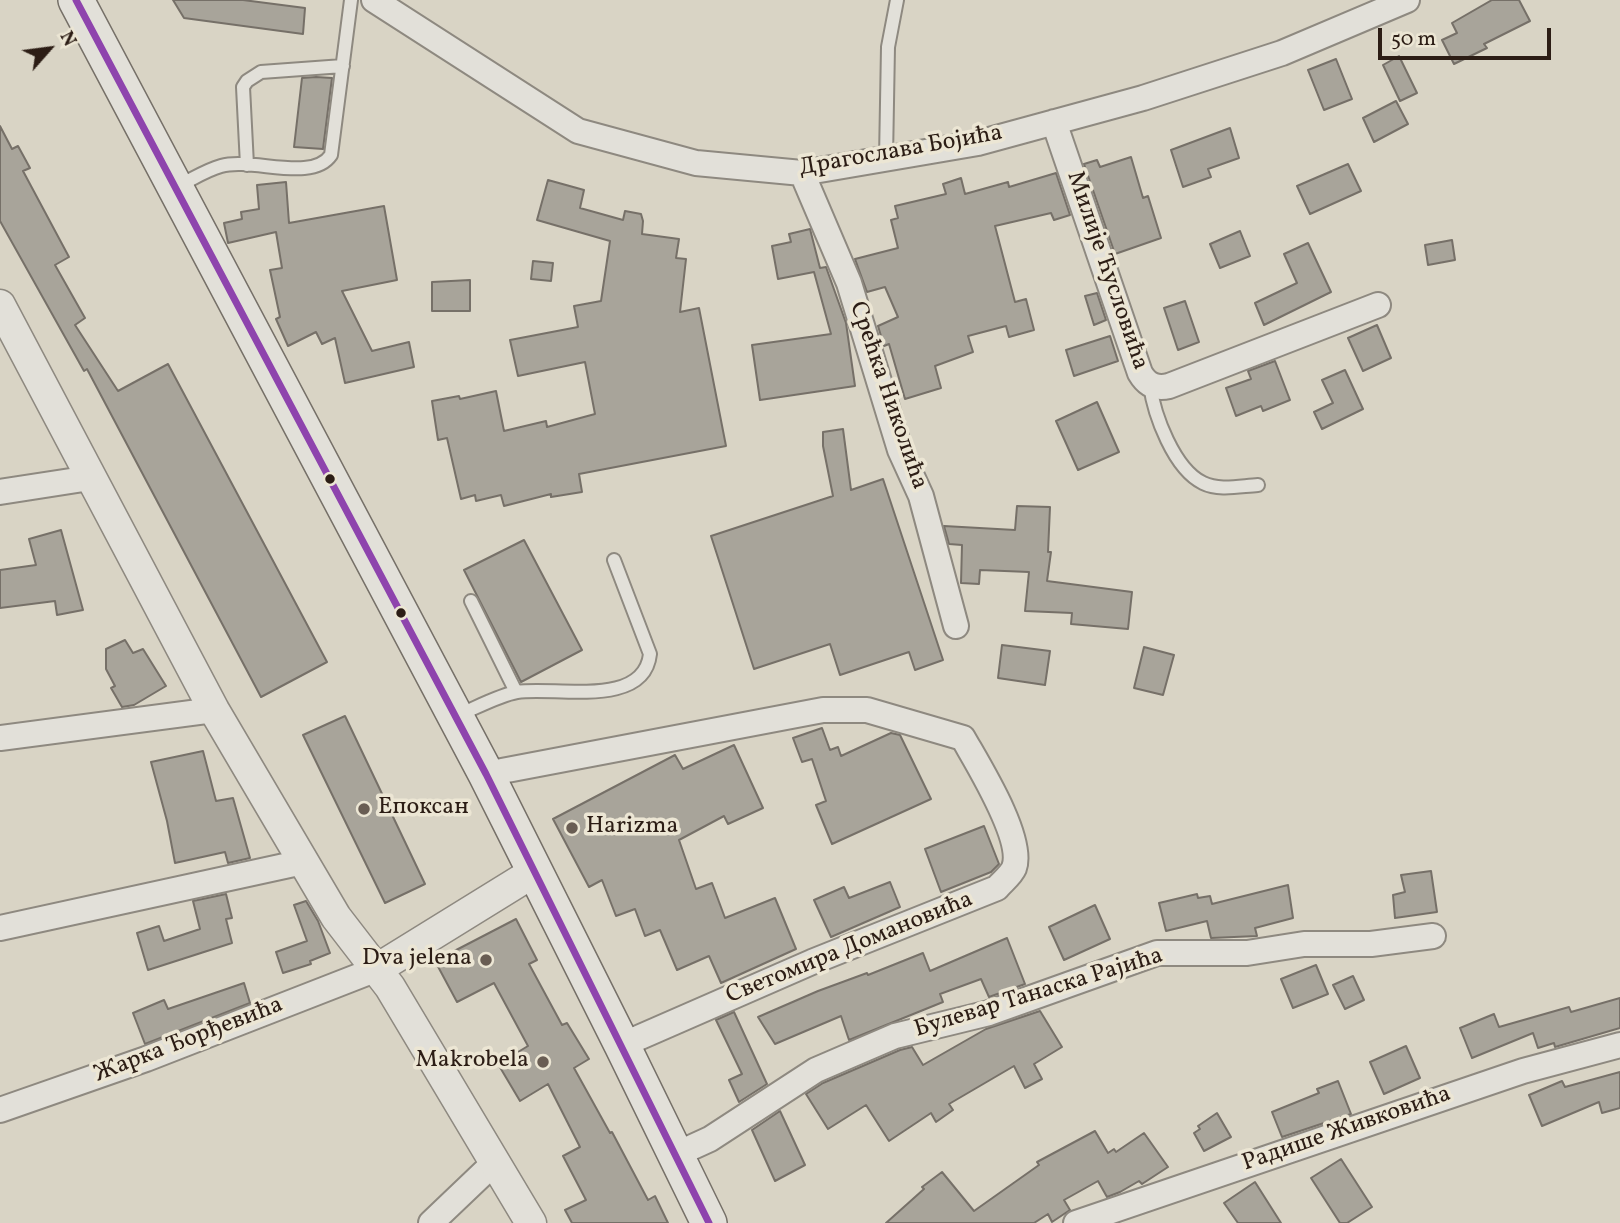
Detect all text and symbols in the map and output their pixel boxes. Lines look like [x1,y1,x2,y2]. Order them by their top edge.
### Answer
north arrow [14,14,84,84]
scale bar [1382,14,1555,58]
text: 50 m [1391,25,1436,54]
text: N [53,27,82,51]
street label: Драгослава Бојића [797,120,1005,184]
street label: Милије Ћусловића [1058,168,1154,374]
street label: Срећка Николића [841,298,933,494]
unlabelled marker [323,472,337,486]
unlabelled marker [394,606,408,620]
place label: Епоксан [378,795,469,823]
marker: Епоксан [356,801,372,817]
place label: Harizma [586,814,679,842]
marker: Harizma [564,820,580,836]
street label: Светомира Домановића [722,886,978,1012]
street label: Булевар Танаска Рајића [911,942,1167,1046]
place label: Dva jelena [362,946,472,974]
marker: Dva jelena [478,952,494,968]
street label: Жарка Ђорђевића [90,992,288,1090]
place label: Makrobela [415,1048,529,1076]
marker: Makrobela [535,1054,551,1070]
street label: Радише Живковића [1239,1081,1455,1179]

